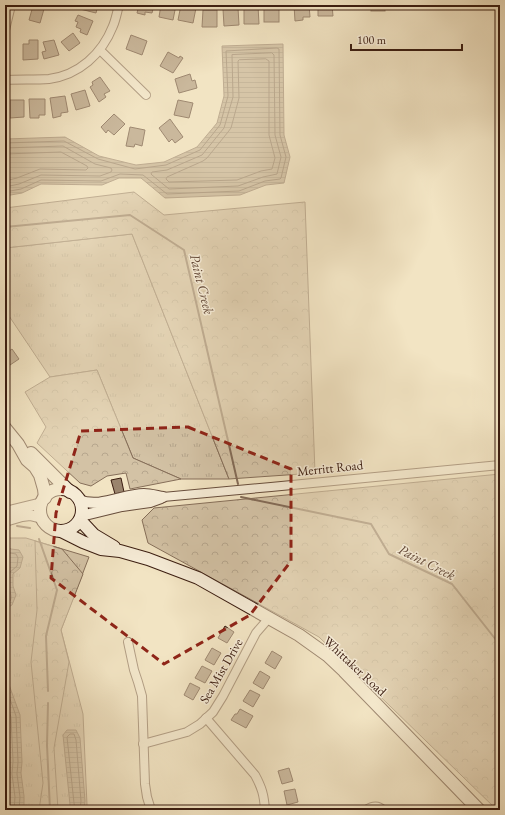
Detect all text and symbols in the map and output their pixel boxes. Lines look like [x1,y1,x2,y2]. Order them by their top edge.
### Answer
scale bar [351,26,462,52]
text: 100 m [357,32,387,48]
water label: Paint Creek [186,252,218,317]
street label: Merritt Road [296,456,364,480]
water label: Paint Creek [395,540,459,584]
street label: Whittaker Road [320,632,391,700]
street label: Sea Mist Drive [196,635,246,707]

